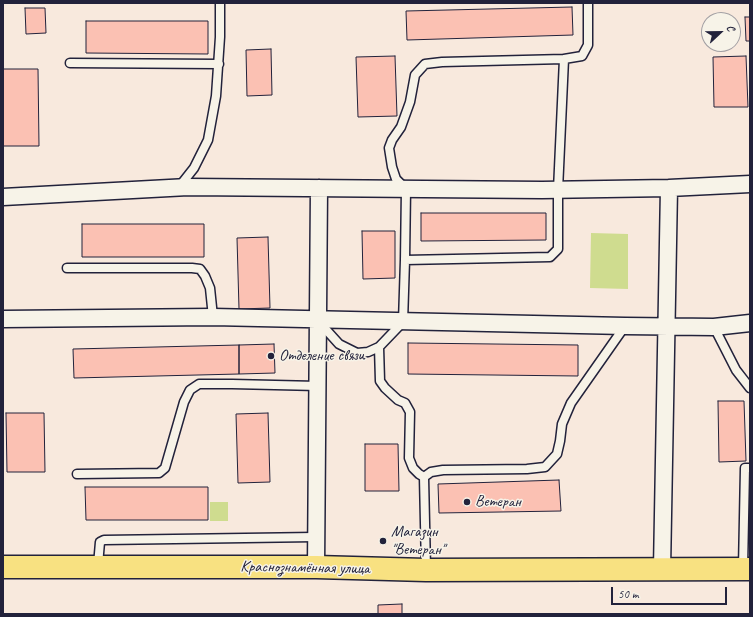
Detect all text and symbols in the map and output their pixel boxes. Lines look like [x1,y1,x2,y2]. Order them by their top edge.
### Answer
north arrow [701,12,741,52]
text: С [724,23,739,33]
place label: Отделение связи [279,346,365,366]
marker: Отделение связи [266,351,276,361]
place label: Ветеран [475,492,521,512]
marker: Ветеран [462,497,472,507]
place label: Магазин "Ветеран" [391,522,445,560]
marker: Магазин "Ветеран" [378,536,388,546]
street label: Краснознамённая улица [240,557,370,579]
scale bar [613,579,729,605]
text: 50 m [618,586,638,602]

